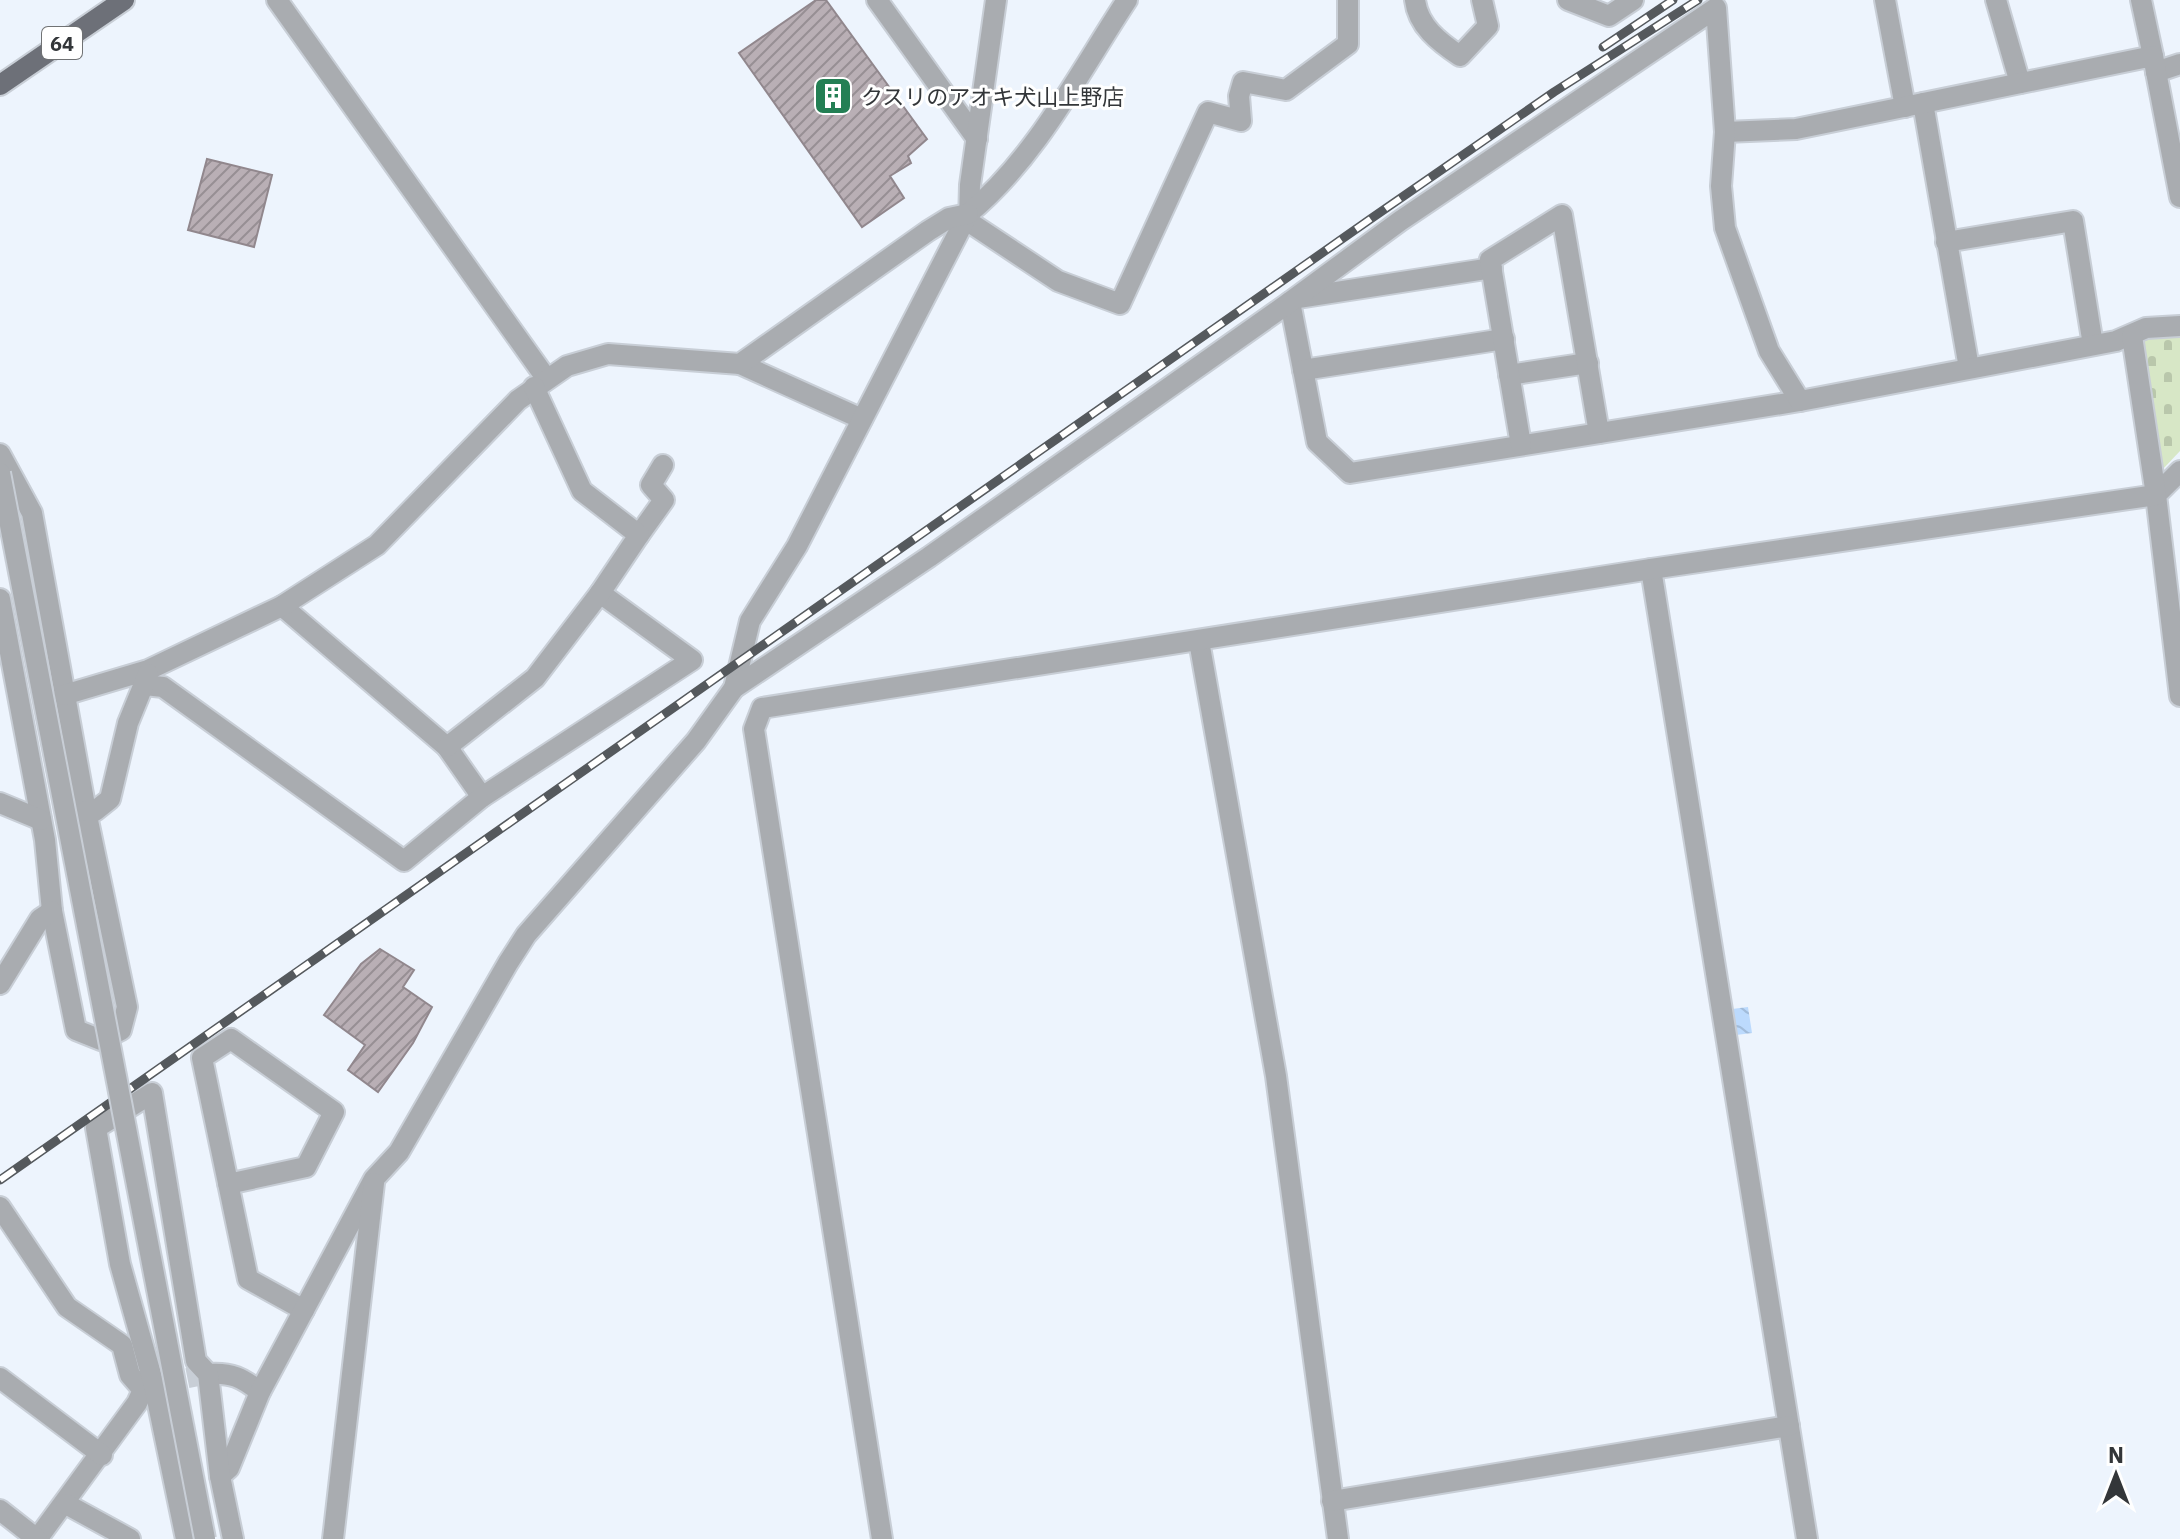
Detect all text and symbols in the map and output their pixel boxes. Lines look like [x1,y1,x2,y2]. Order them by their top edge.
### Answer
road number: 64 [42,27,82,59]
building icon: クスリのアオキ犬山上野店 [812,75,854,117]
place label: クスリのアオキ犬山上野店 [861,82,1124,111]
north arrow [2076,1435,2156,1515]
text: N [2108,1440,2124,1469]

